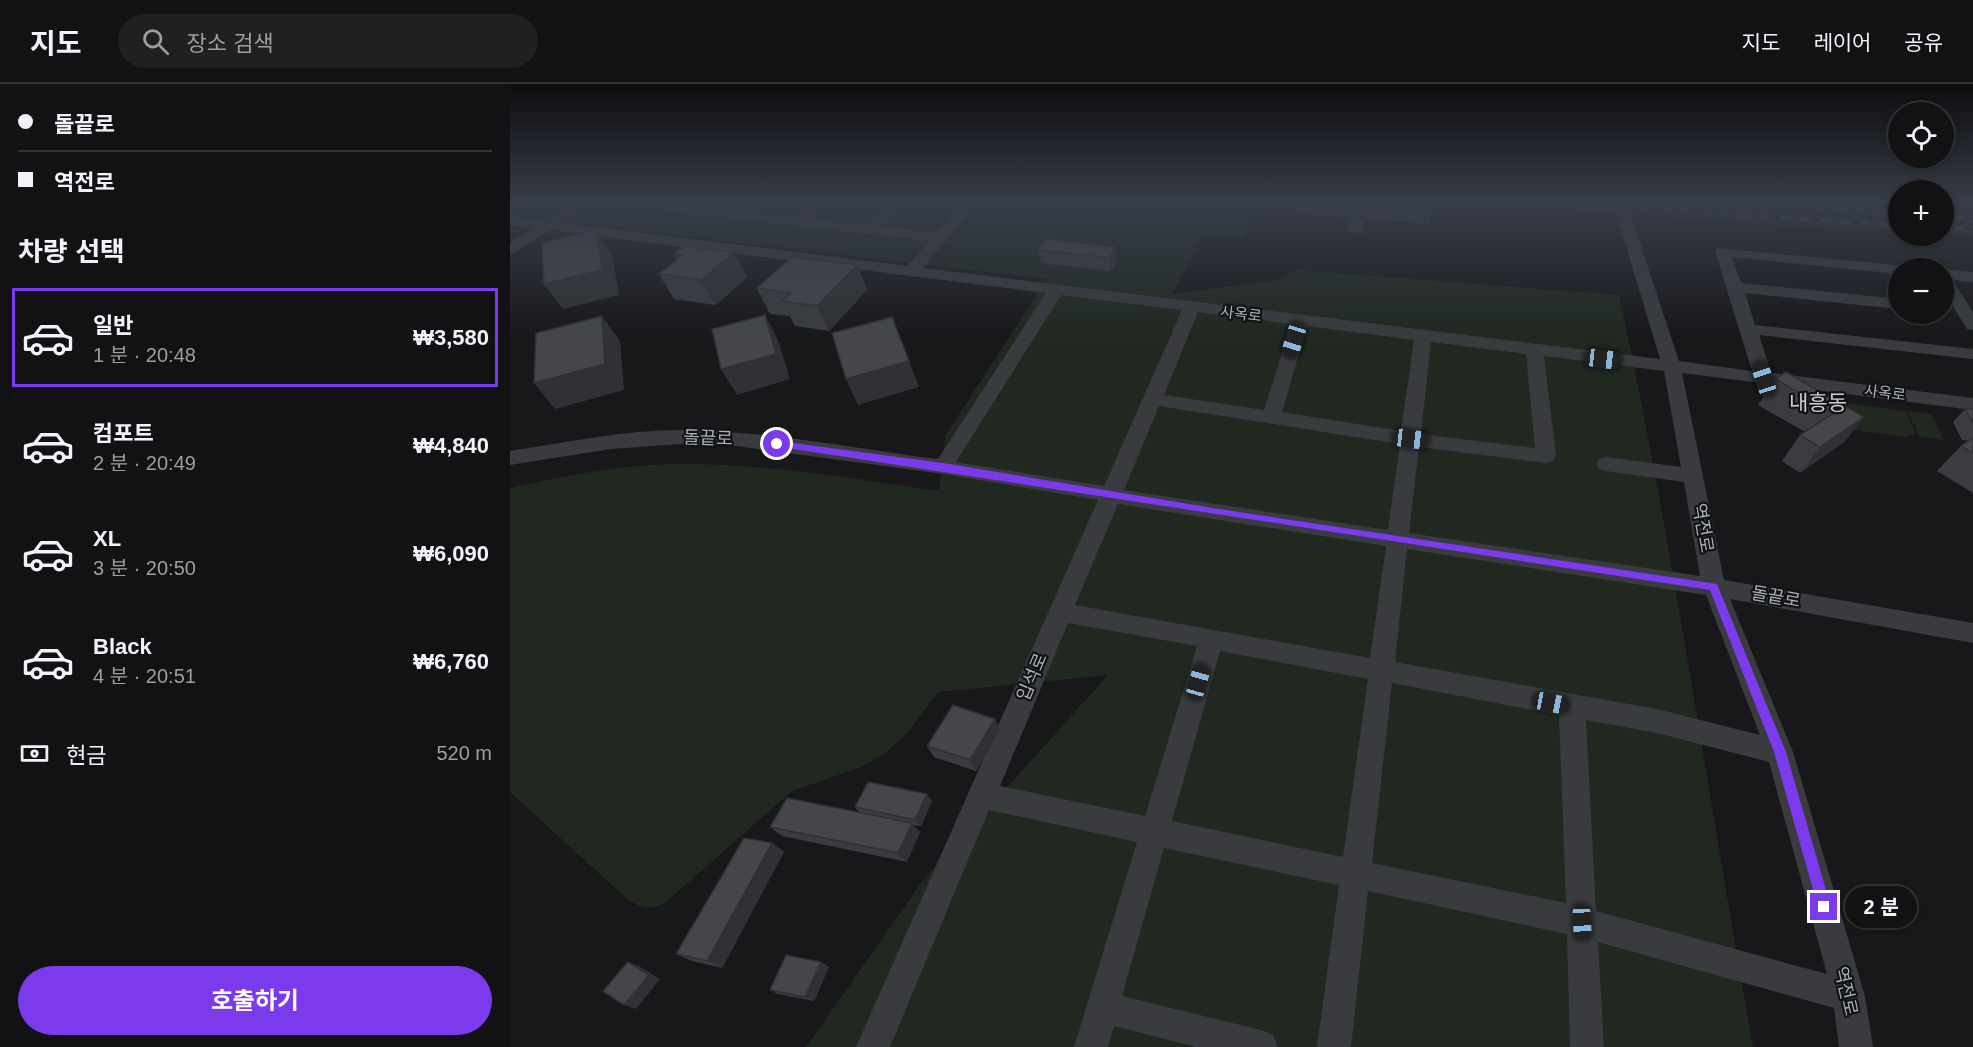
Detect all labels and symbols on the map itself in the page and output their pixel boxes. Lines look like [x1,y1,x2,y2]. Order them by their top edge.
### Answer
street label: 사옥로 [1219,303,1263,324]
car [1280,320,1308,360]
car [1584,348,1622,370]
car [1750,359,1778,399]
street label: 사옥로 [1863,382,1907,403]
district label: 내흥동 [1789,391,1847,414]
street label: 돌끝로 [683,427,733,449]
car [1392,428,1430,450]
route start [763,430,790,457]
street label: 역전로 [1689,502,1717,554]
street label: 돌끝로 [1750,583,1802,611]
street label: 입석로 [1013,650,1051,704]
car [1184,662,1212,702]
car [1532,691,1570,715]
callout: 2 분 [1845,886,1917,928]
route end [1810,893,1837,920]
car [1572,904,1592,940]
street label: 역전로 [1831,965,1861,1017]

